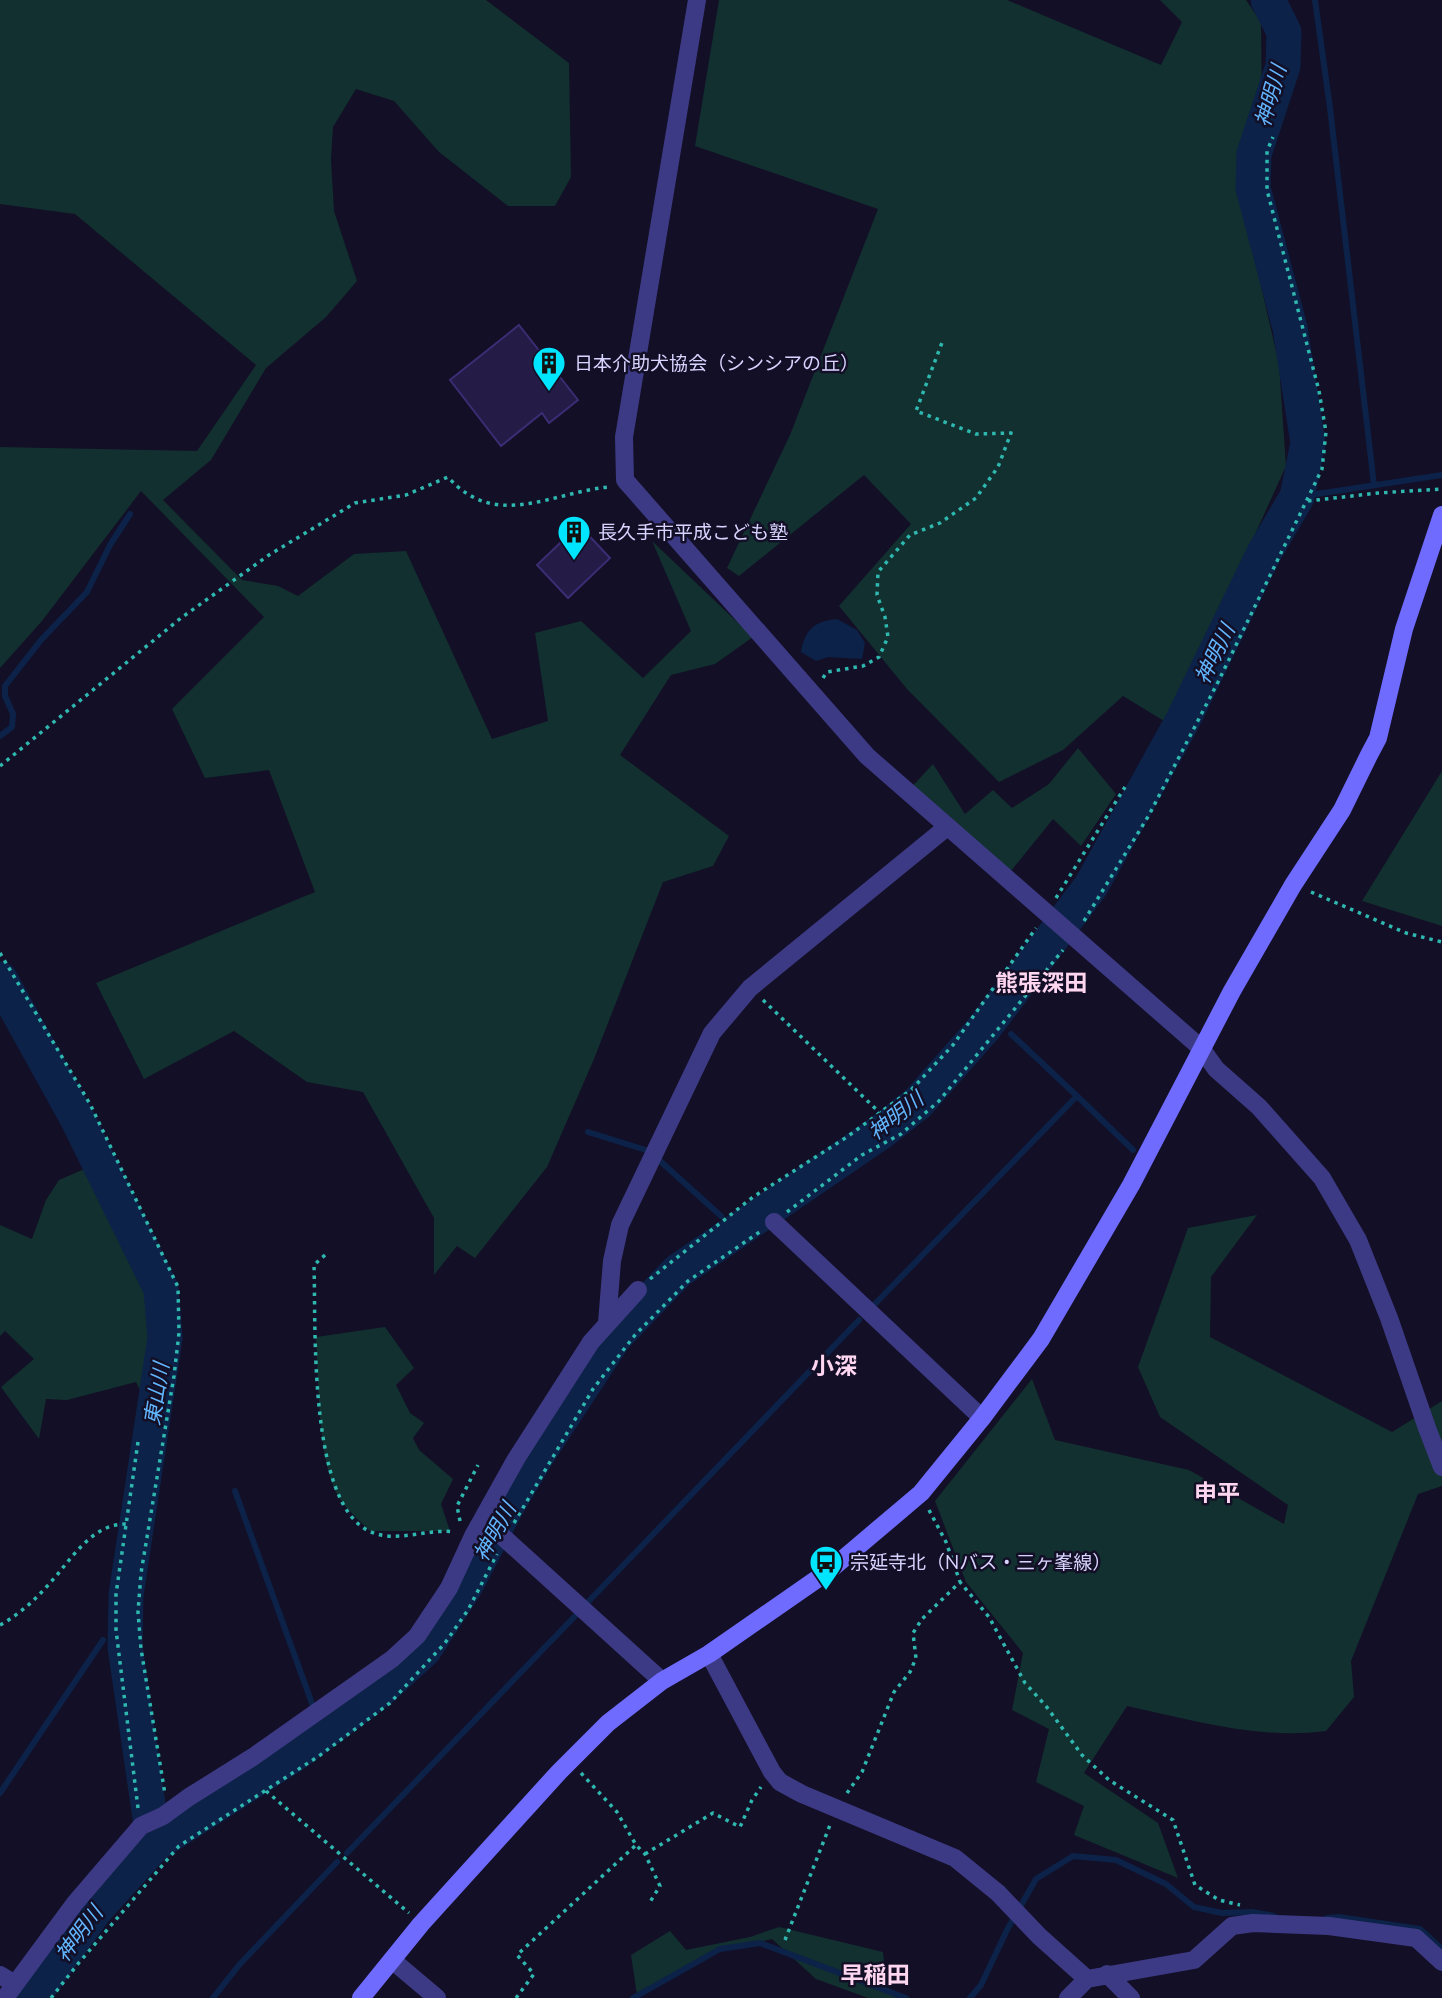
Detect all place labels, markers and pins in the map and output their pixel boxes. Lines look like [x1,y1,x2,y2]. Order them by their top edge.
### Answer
building icon: 日本介助犬協会（シンシアの丘） [530,344,568,393]
place label: 日本介助犬協会（シンシアの丘） [574,351,859,375]
building icon: 長久手市平成こども塾 [555,513,593,562]
place label: 長久手市平成こども塾 [598,520,788,544]
bus stop icon: 宗延寺北（Nバス・三ヶ峯線） [807,1543,845,1592]
place label: 宗延寺北（Nバス・三ヶ峯線） [850,1550,1111,1574]

